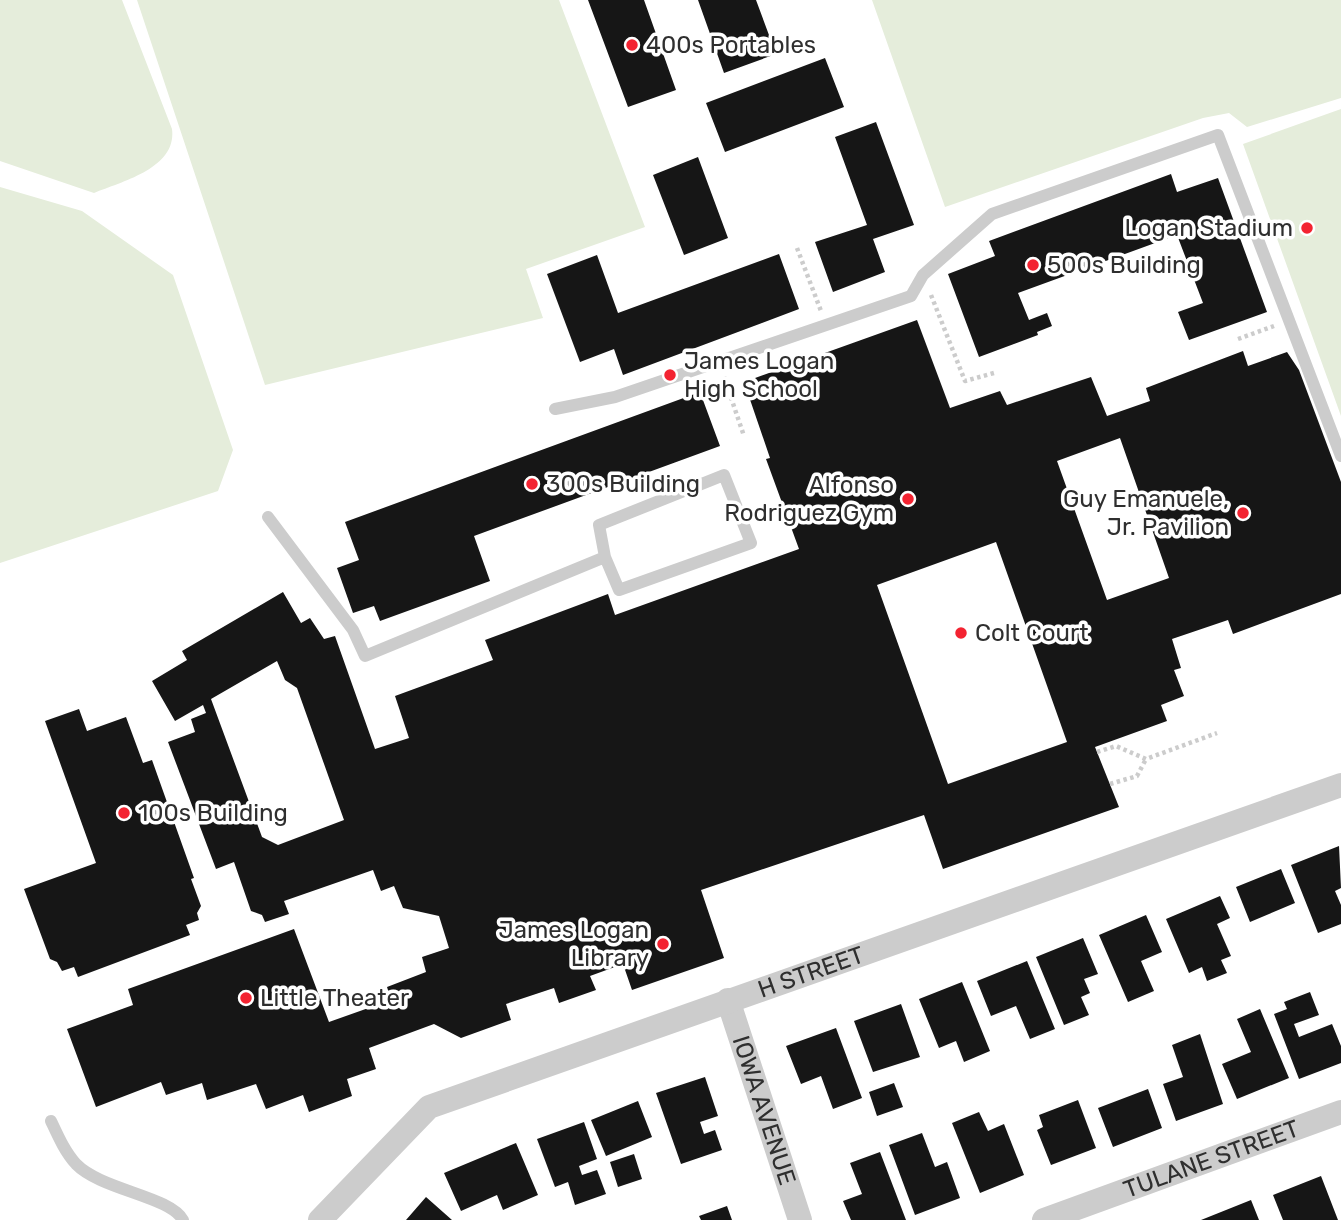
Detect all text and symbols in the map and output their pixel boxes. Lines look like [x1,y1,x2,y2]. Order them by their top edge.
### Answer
place label: 400s Portables [646,31,816,59]
marker: 400s Portables [624,37,640,53]
place label: Logan Stadium [1125,214,1293,242]
marker: Logan Stadium [1299,220,1315,236]
place label: 500s Building [1047,251,1201,279]
marker: 500s Building [1025,257,1041,273]
place label: James Logan High School [684,347,834,403]
marker: James Logan High School [662,367,678,383]
place label: 300s Building [546,470,700,498]
place label: Alfonso Rodriguez Gym [724,471,894,527]
marker: 300s Building [524,476,540,492]
place label: Guy Emanuele, Jr. Pavilion [1063,485,1229,541]
marker: Alfonso Rodriguez Gym [900,491,916,507]
marker: Guy Emanuele, Jr. Pavilion [1235,505,1251,521]
place label: Colt Court [975,619,1089,647]
marker: Colt Court [953,625,969,641]
place label: 100s Building [138,799,288,827]
marker: 100s Building [116,805,132,821]
place label: James Logan Library [499,916,649,972]
marker: James Logan Library [655,936,671,952]
street label: H STREET [754,941,868,1004]
place label: Little Theater [260,984,409,1012]
marker: Little Theater [238,990,254,1006]
street label: IOWA AVENUE [727,1032,802,1188]
street label: TULANE STREET [1120,1114,1303,1204]

